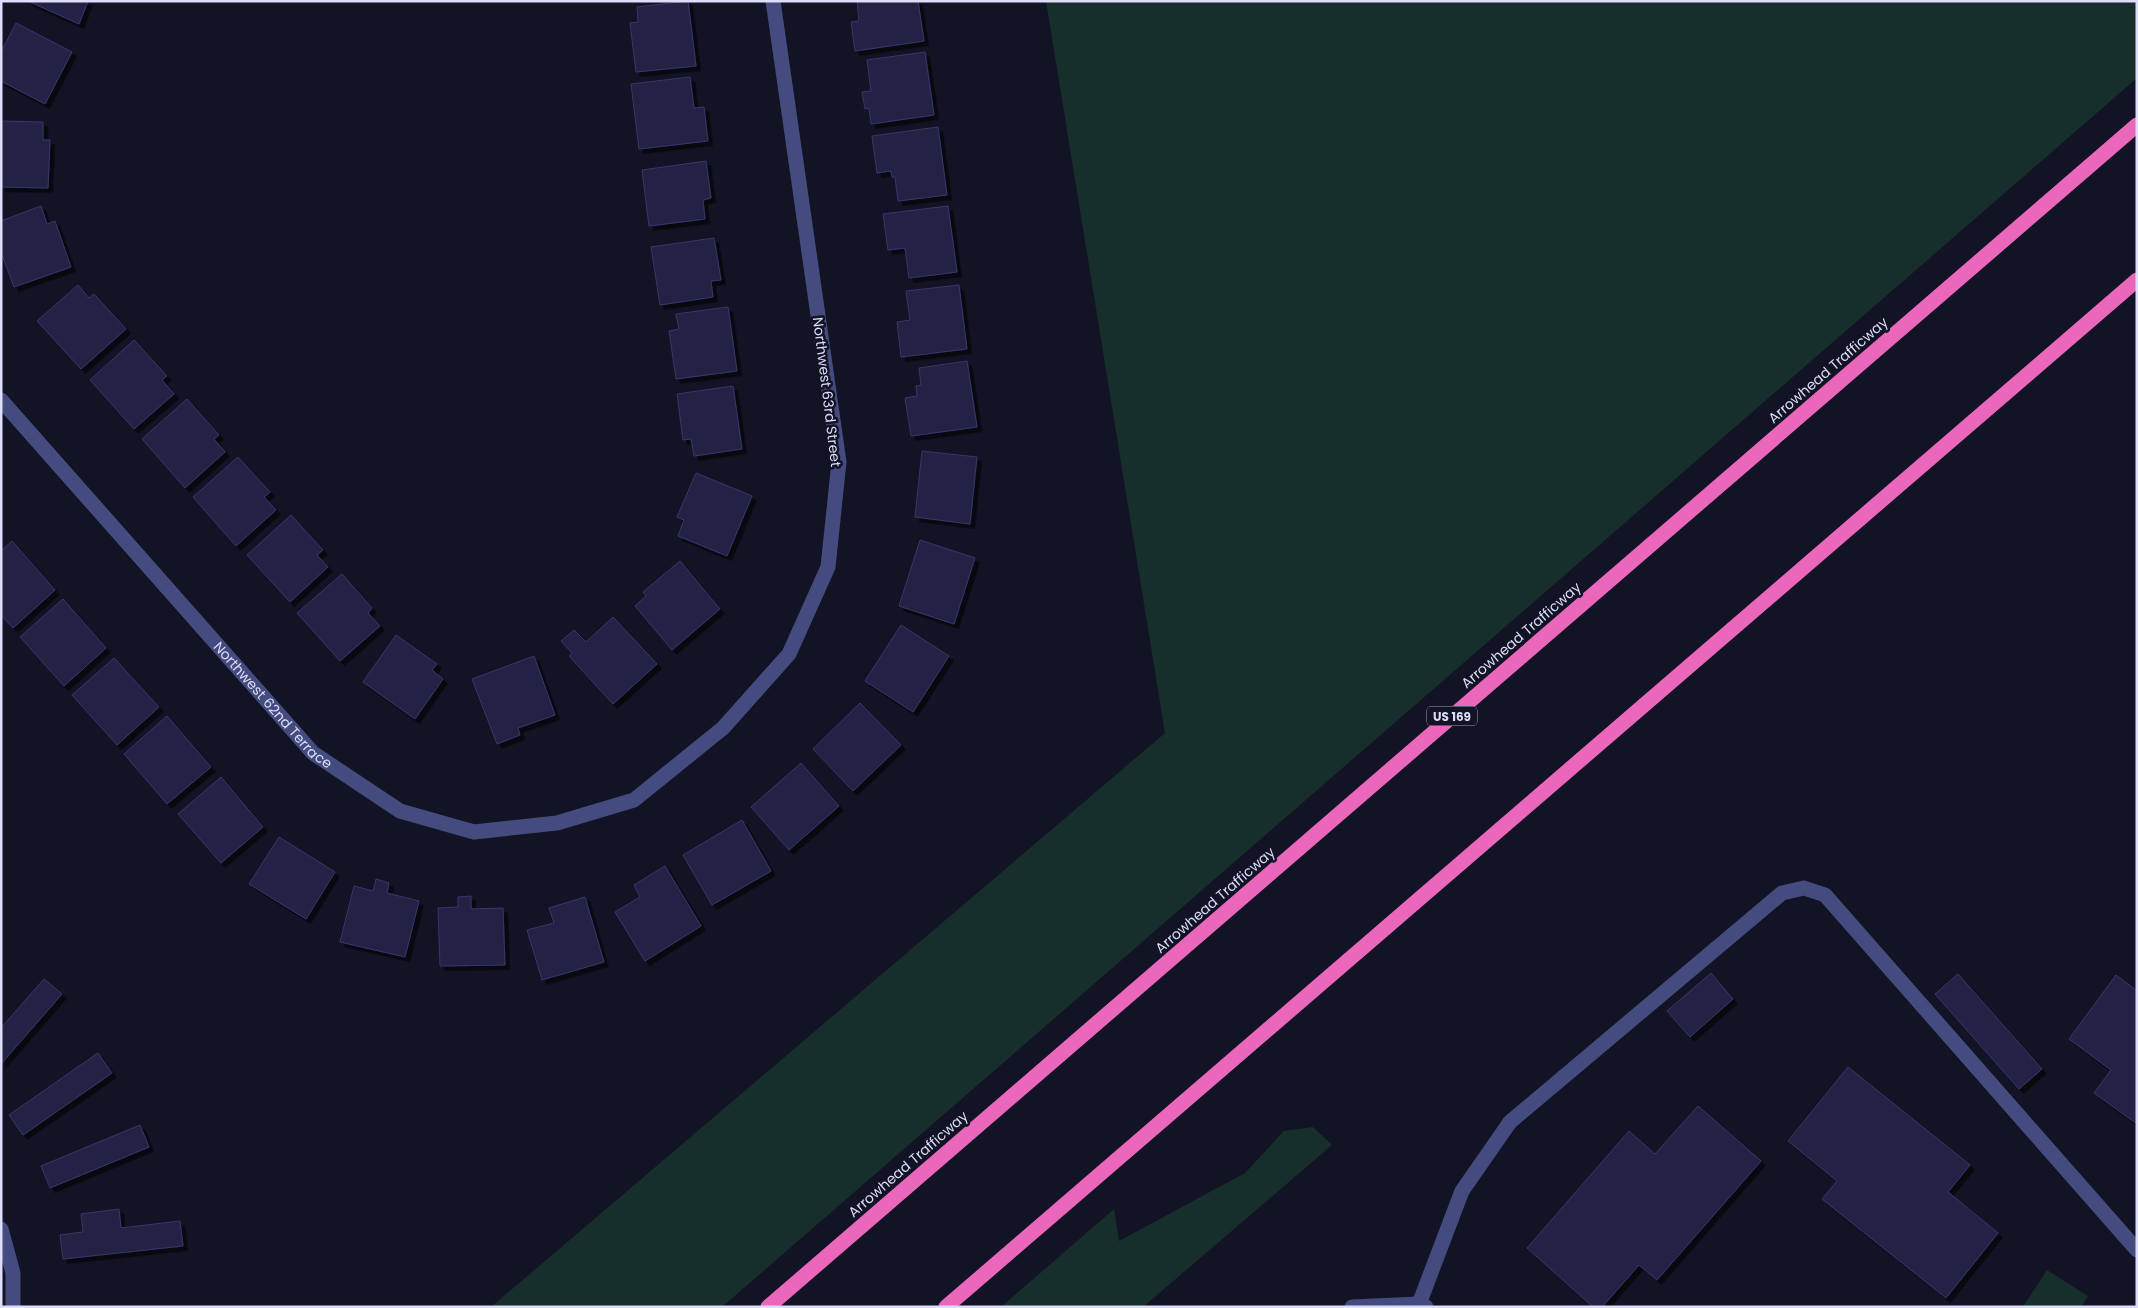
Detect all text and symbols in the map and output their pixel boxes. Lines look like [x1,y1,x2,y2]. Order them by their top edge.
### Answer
street label: Arrowhead Trafficway [1764,312,1892,428]
street label: Northwest 63rd Street [808,316,846,468]
street label: Arrowhead Trafficway [1457,577,1585,693]
street label: Northwest 62nd Terrace [209,637,337,773]
road number: US 169 [1427,706,1477,726]
street label: Arrowhead Trafficway [1151,842,1279,958]
street label: Arrowhead Trafficway [844,1106,972,1222]

